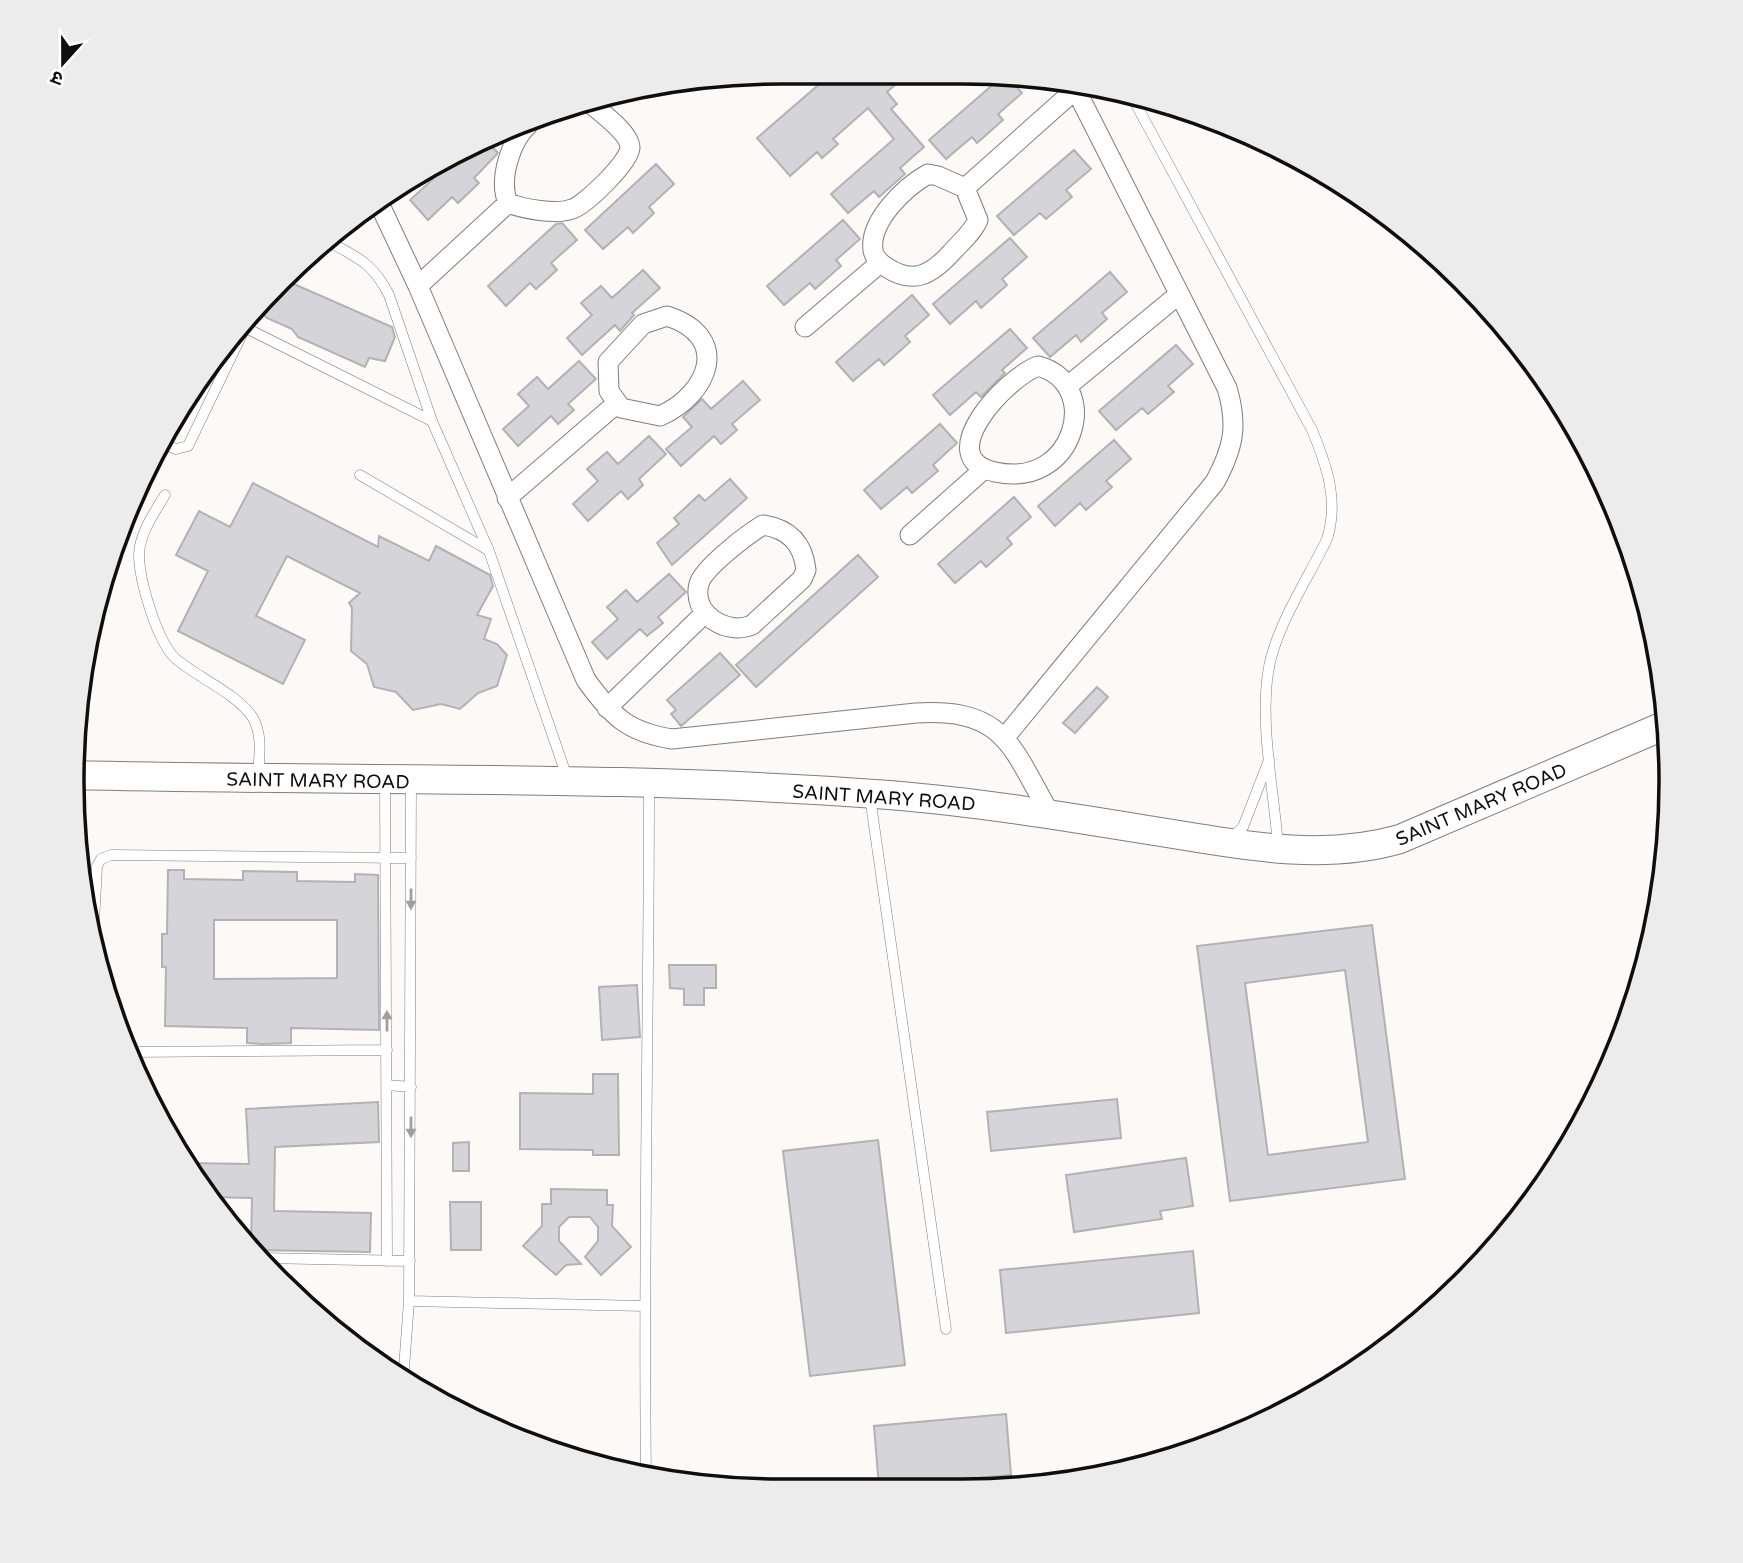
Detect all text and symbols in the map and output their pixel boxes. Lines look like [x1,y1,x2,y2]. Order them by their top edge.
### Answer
north arrow [28,28,98,98]
text: उ [47,65,66,90]
street label: SAINT MARY ROAD [1393,759,1570,851]
street label: SAINT MARY ROAD [226,768,410,794]
street label: SAINT MARY ROAD [792,781,976,815]
one-way arrow [405,888,417,910]
one-way arrow [381,1010,393,1032]
one-way arrow [405,1116,417,1138]

